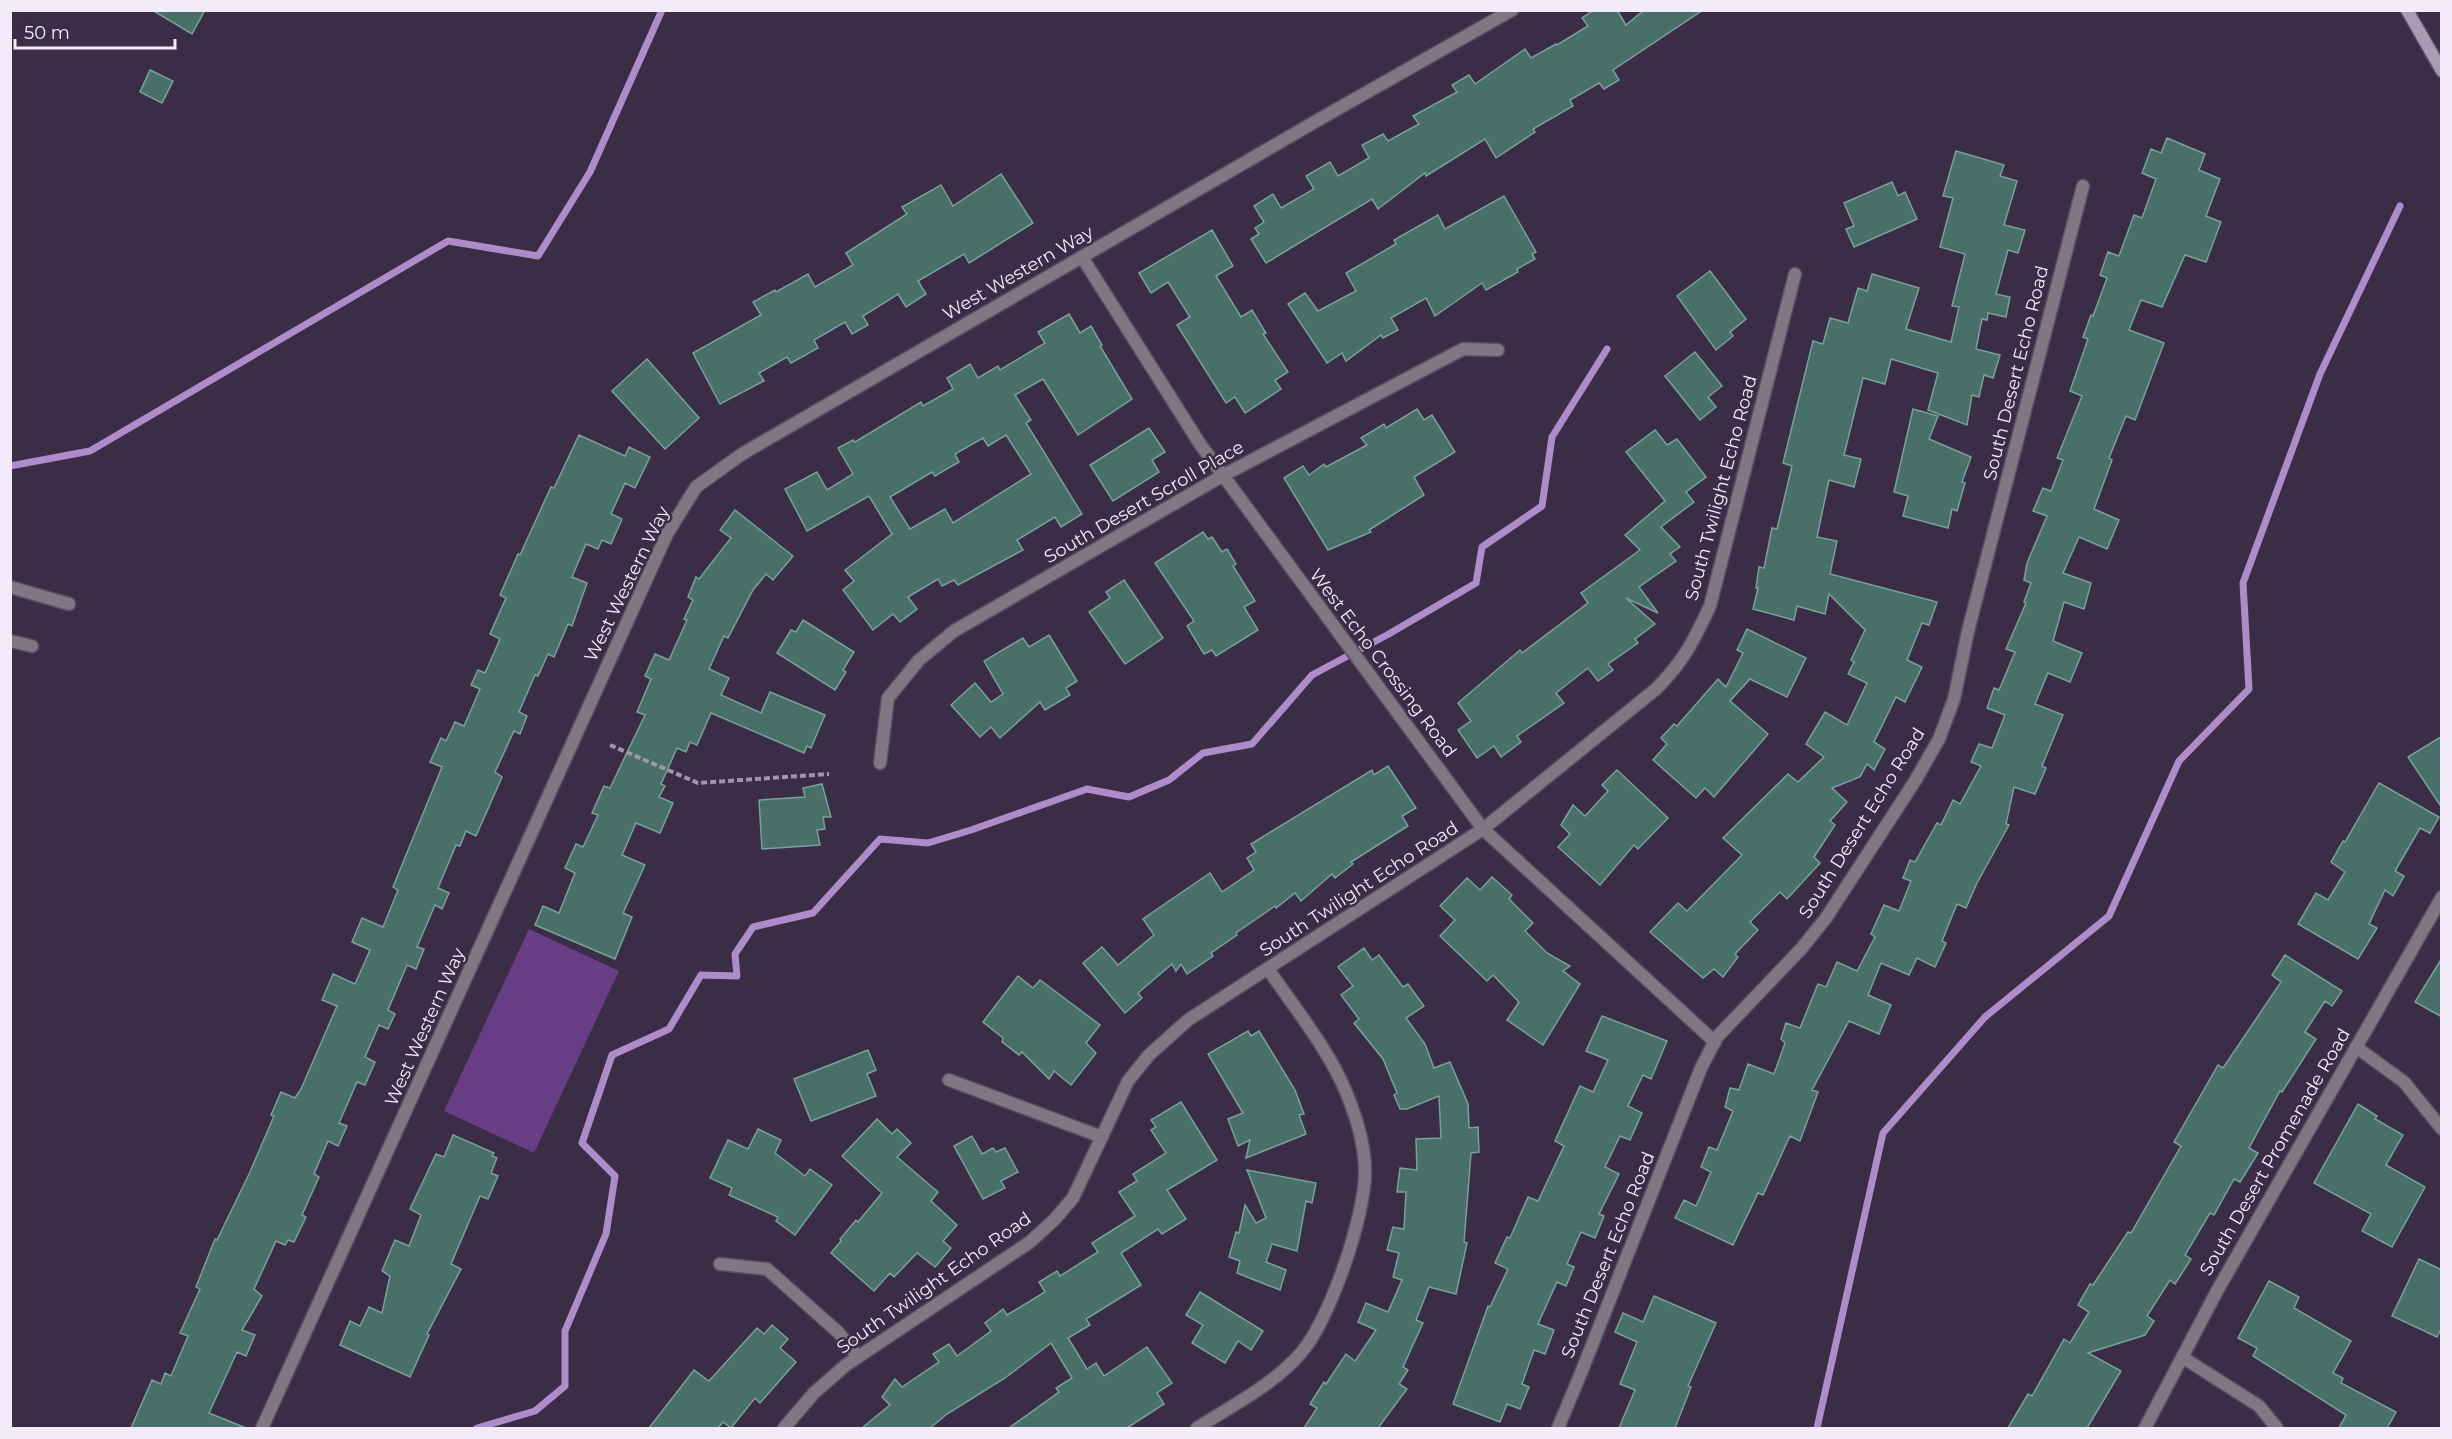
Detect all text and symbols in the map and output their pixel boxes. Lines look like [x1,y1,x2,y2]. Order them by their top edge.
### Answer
scale bar [15,12,176,50]
text: 50 m [24,22,70,44]
street label: West Western Way [939,221,1097,325]
street label: South Desert Echo Road [1979,263,2053,483]
street label: South Twilight Echo Road [1680,373,1762,603]
street label: South Desert Scroll Place [1040,436,1248,568]
street label: West Western Way [580,502,674,665]
street label: West Echo Crossing Road [1305,564,1461,762]
street label: South Desert Echo Road [1794,724,1930,922]
street label: South Twilight Echo Road [1256,816,1462,962]
street label: West Western Way [380,945,470,1109]
street label: South Desert Promenade Road [2195,1024,2355,1280]
street label: South Desert Echo Road [1556,1149,1660,1361]
street label: South Twilight Echo Road [833,1207,1035,1359]

